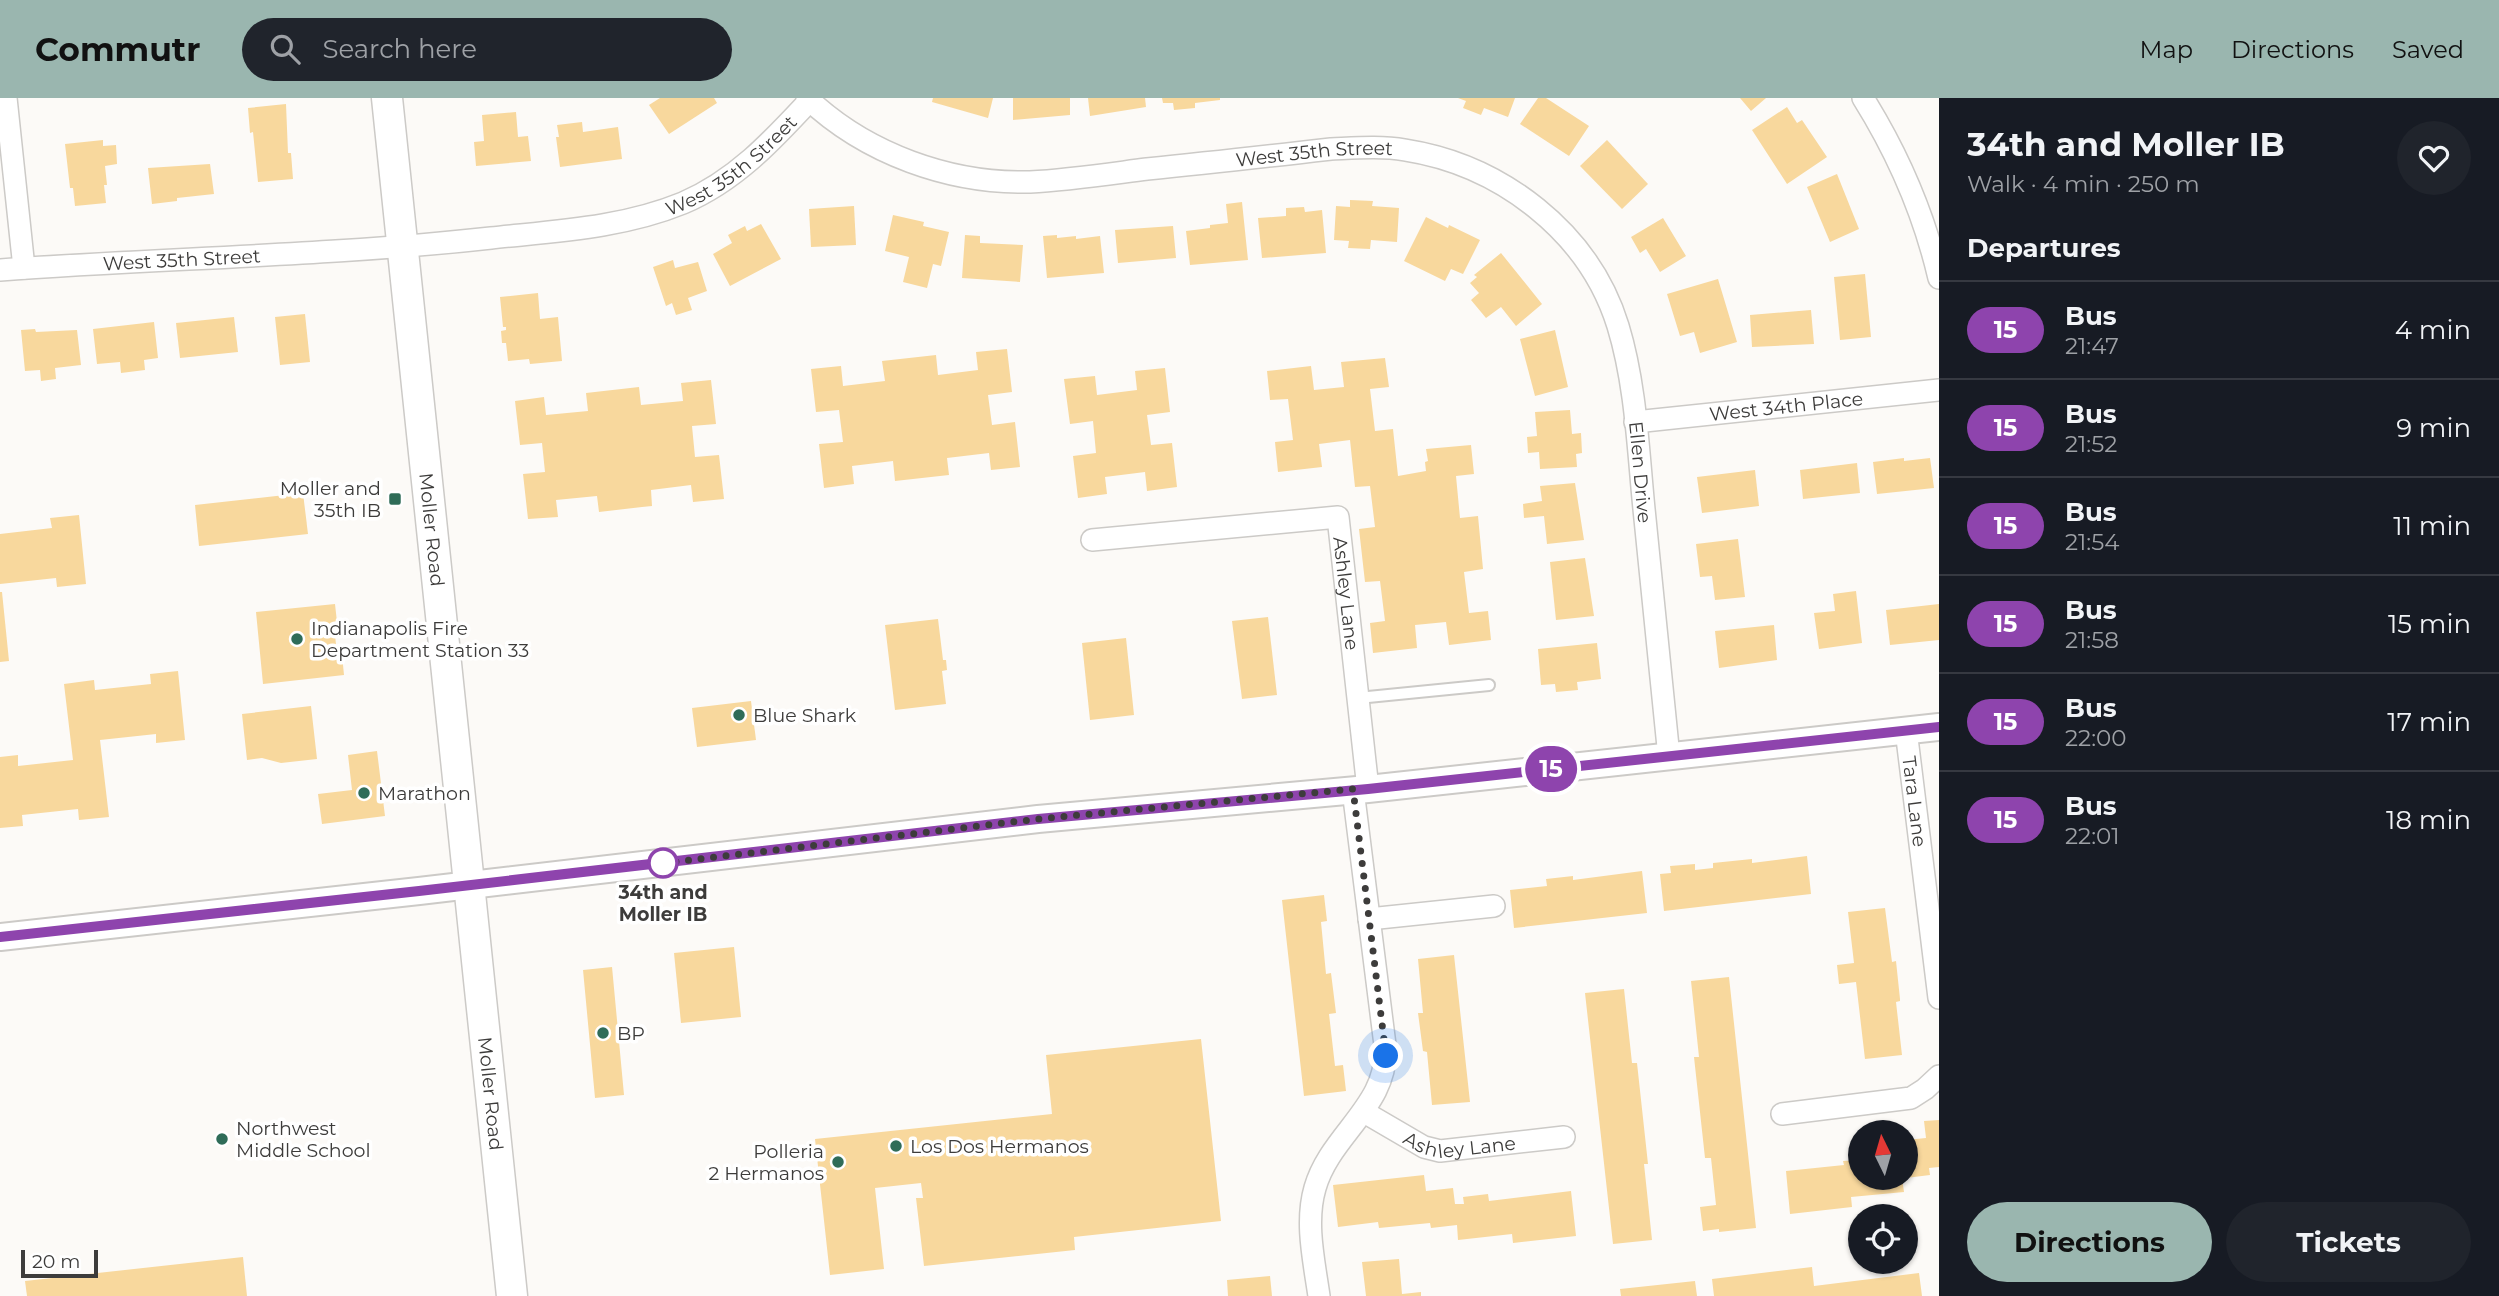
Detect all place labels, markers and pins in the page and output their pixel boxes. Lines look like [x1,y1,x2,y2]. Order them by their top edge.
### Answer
place label: Moller and 35th IB [280,477,381,522]
marker: Moller and 35th IB [387,491,403,507]
place label: Indianapolis Fire Department Station 33 [311,617,529,662]
marker: Indianapolis Fire Department Station 33 [289,631,305,647]
place label: Blue Shark [753,704,857,727]
marker: Blue Shark [731,707,747,723]
place label: Marathon [378,782,471,805]
marker: Marathon [356,785,372,801]
marker: 34th and Moller IB [648,848,678,878]
place label: 34th and Moller IB [617,881,708,926]
place label: BP [617,1022,645,1045]
marker: BP [595,1025,611,1041]
place label: Northwest Middle School [236,1117,371,1162]
marker: Northwest Middle School [214,1131,230,1147]
place label: Los Dos Hermanos [910,1135,1089,1158]
marker: Los Dos Hermanos [888,1138,904,1154]
place label: Polleria 2 Hermanos [708,1140,824,1185]
marker: Polleria 2 Hermanos [830,1154,846,1170]

